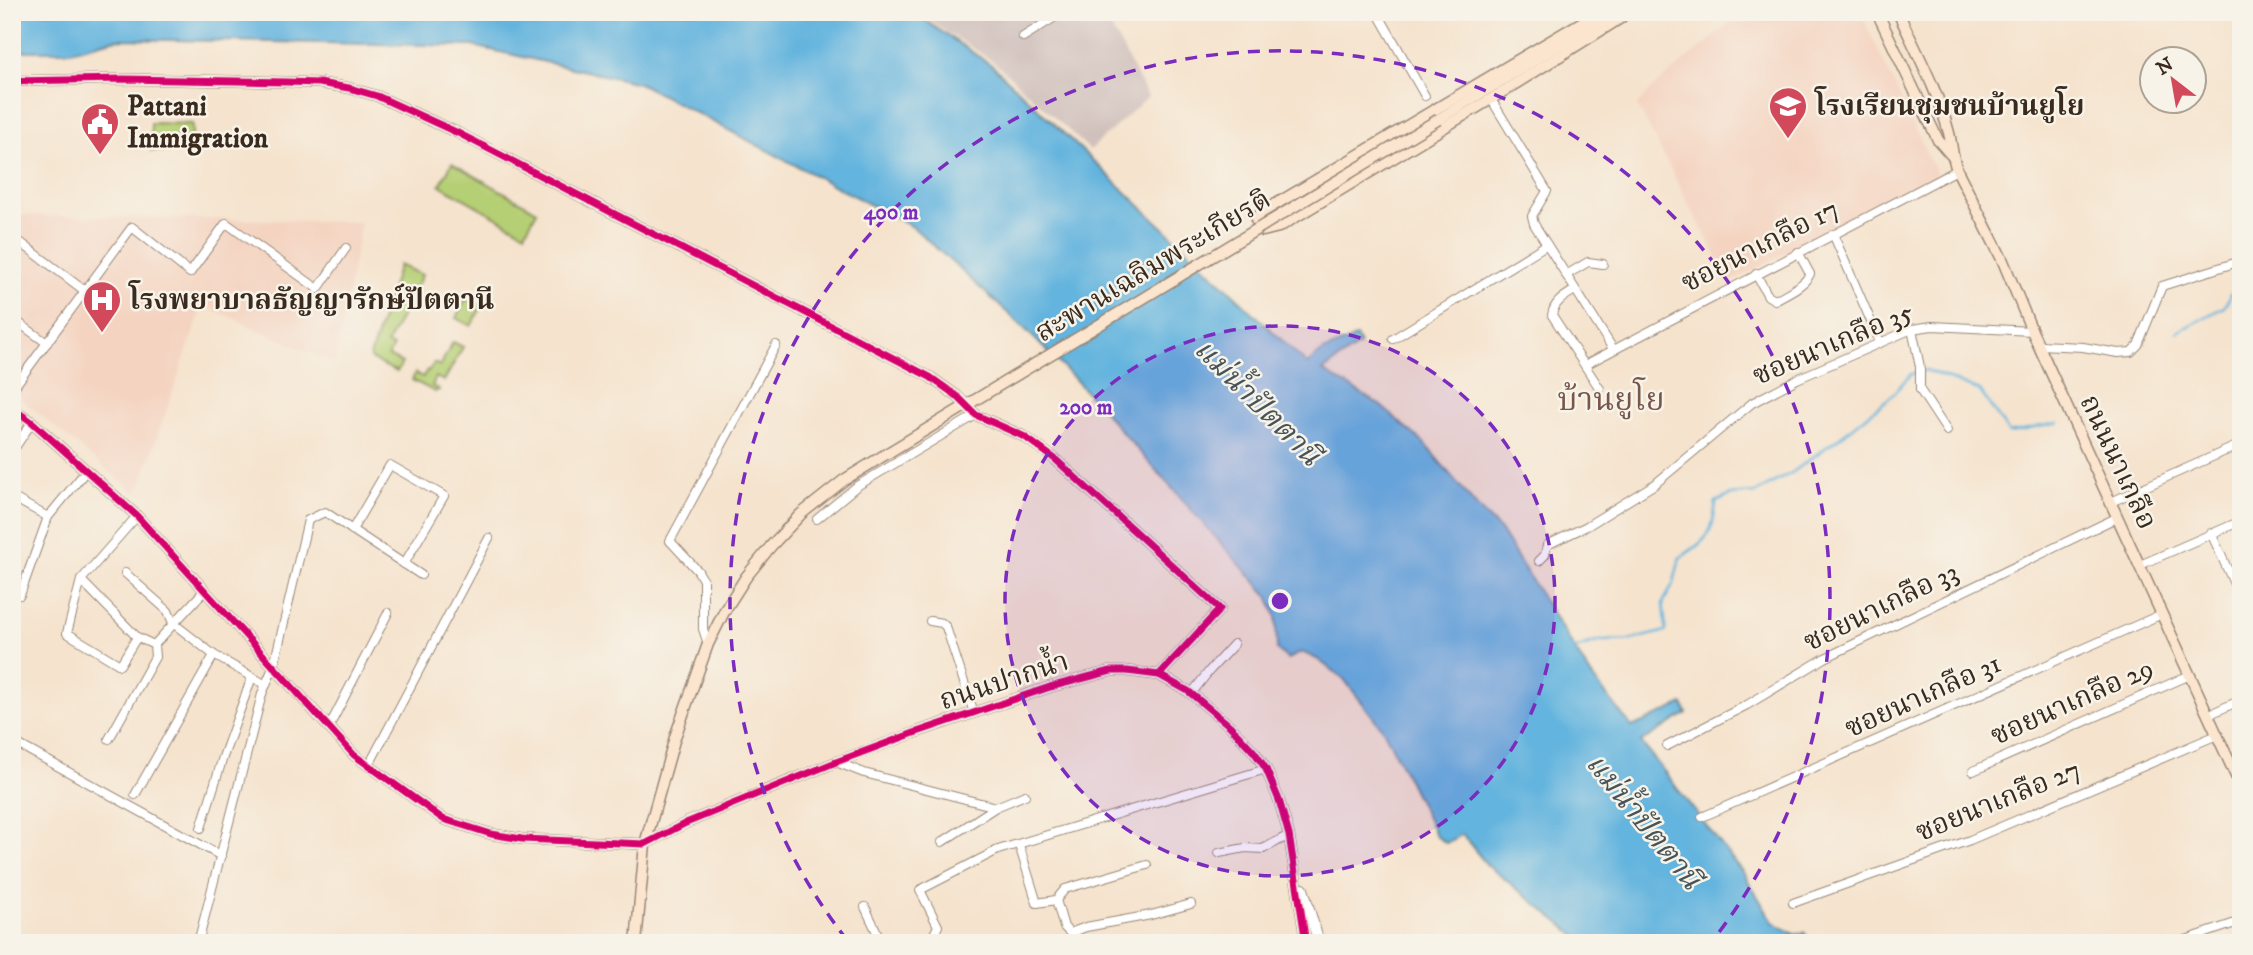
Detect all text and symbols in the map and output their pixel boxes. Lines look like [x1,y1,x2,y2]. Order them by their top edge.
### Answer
north arrow [2138,46,2208,116]
text: N [2152,53,2178,81]
school or university icon: โรงเรียนชุมชนบ้านยูโย [1767,85,1809,140]
place label: โรงเรียนชุมชนบ้านยูโย [1814,86,2084,124]
place label: Pattani Immigration [127,89,269,156]
public building icon: Pattani Immigration [79,101,121,156]
street label: สะพานเฉลิมพระเกียรติ [1029,182,1277,350]
street label: ซอยนาเกลือ 17 [1675,191,1845,301]
text: 400 m [864,200,919,226]
hospital icon: โรงพยาบาลธัญญารักษ์ปัตตานี [81,279,123,334]
place label: โรงพยาบาลธัญญารักษ์ปัตตานี [128,280,494,318]
street label: ซอยนาเกลือ 35 [1747,294,1919,394]
water label: แม่น้ำปัตตานี [1186,328,1333,476]
district label: บ้านยูโย [1557,377,1665,421]
street label: ถนนนาเกลือ [2072,389,2164,535]
text: 200 m [1059,395,1113,421]
street label: ซอยนาเกลือ 33 [1798,554,1964,660]
centre of rings [1268,589,1292,613]
street label: ถนนปากน้ำ [934,640,1073,718]
street label: ซอยนาเกลือ 31 [1839,646,2007,746]
street label: ซอยนาเกลือ 29 [1985,651,2159,753]
water label: แม่น้ำปัตตานี [1577,743,1714,899]
street label: ซอยนาเกลือ 27 [1910,752,2086,850]

